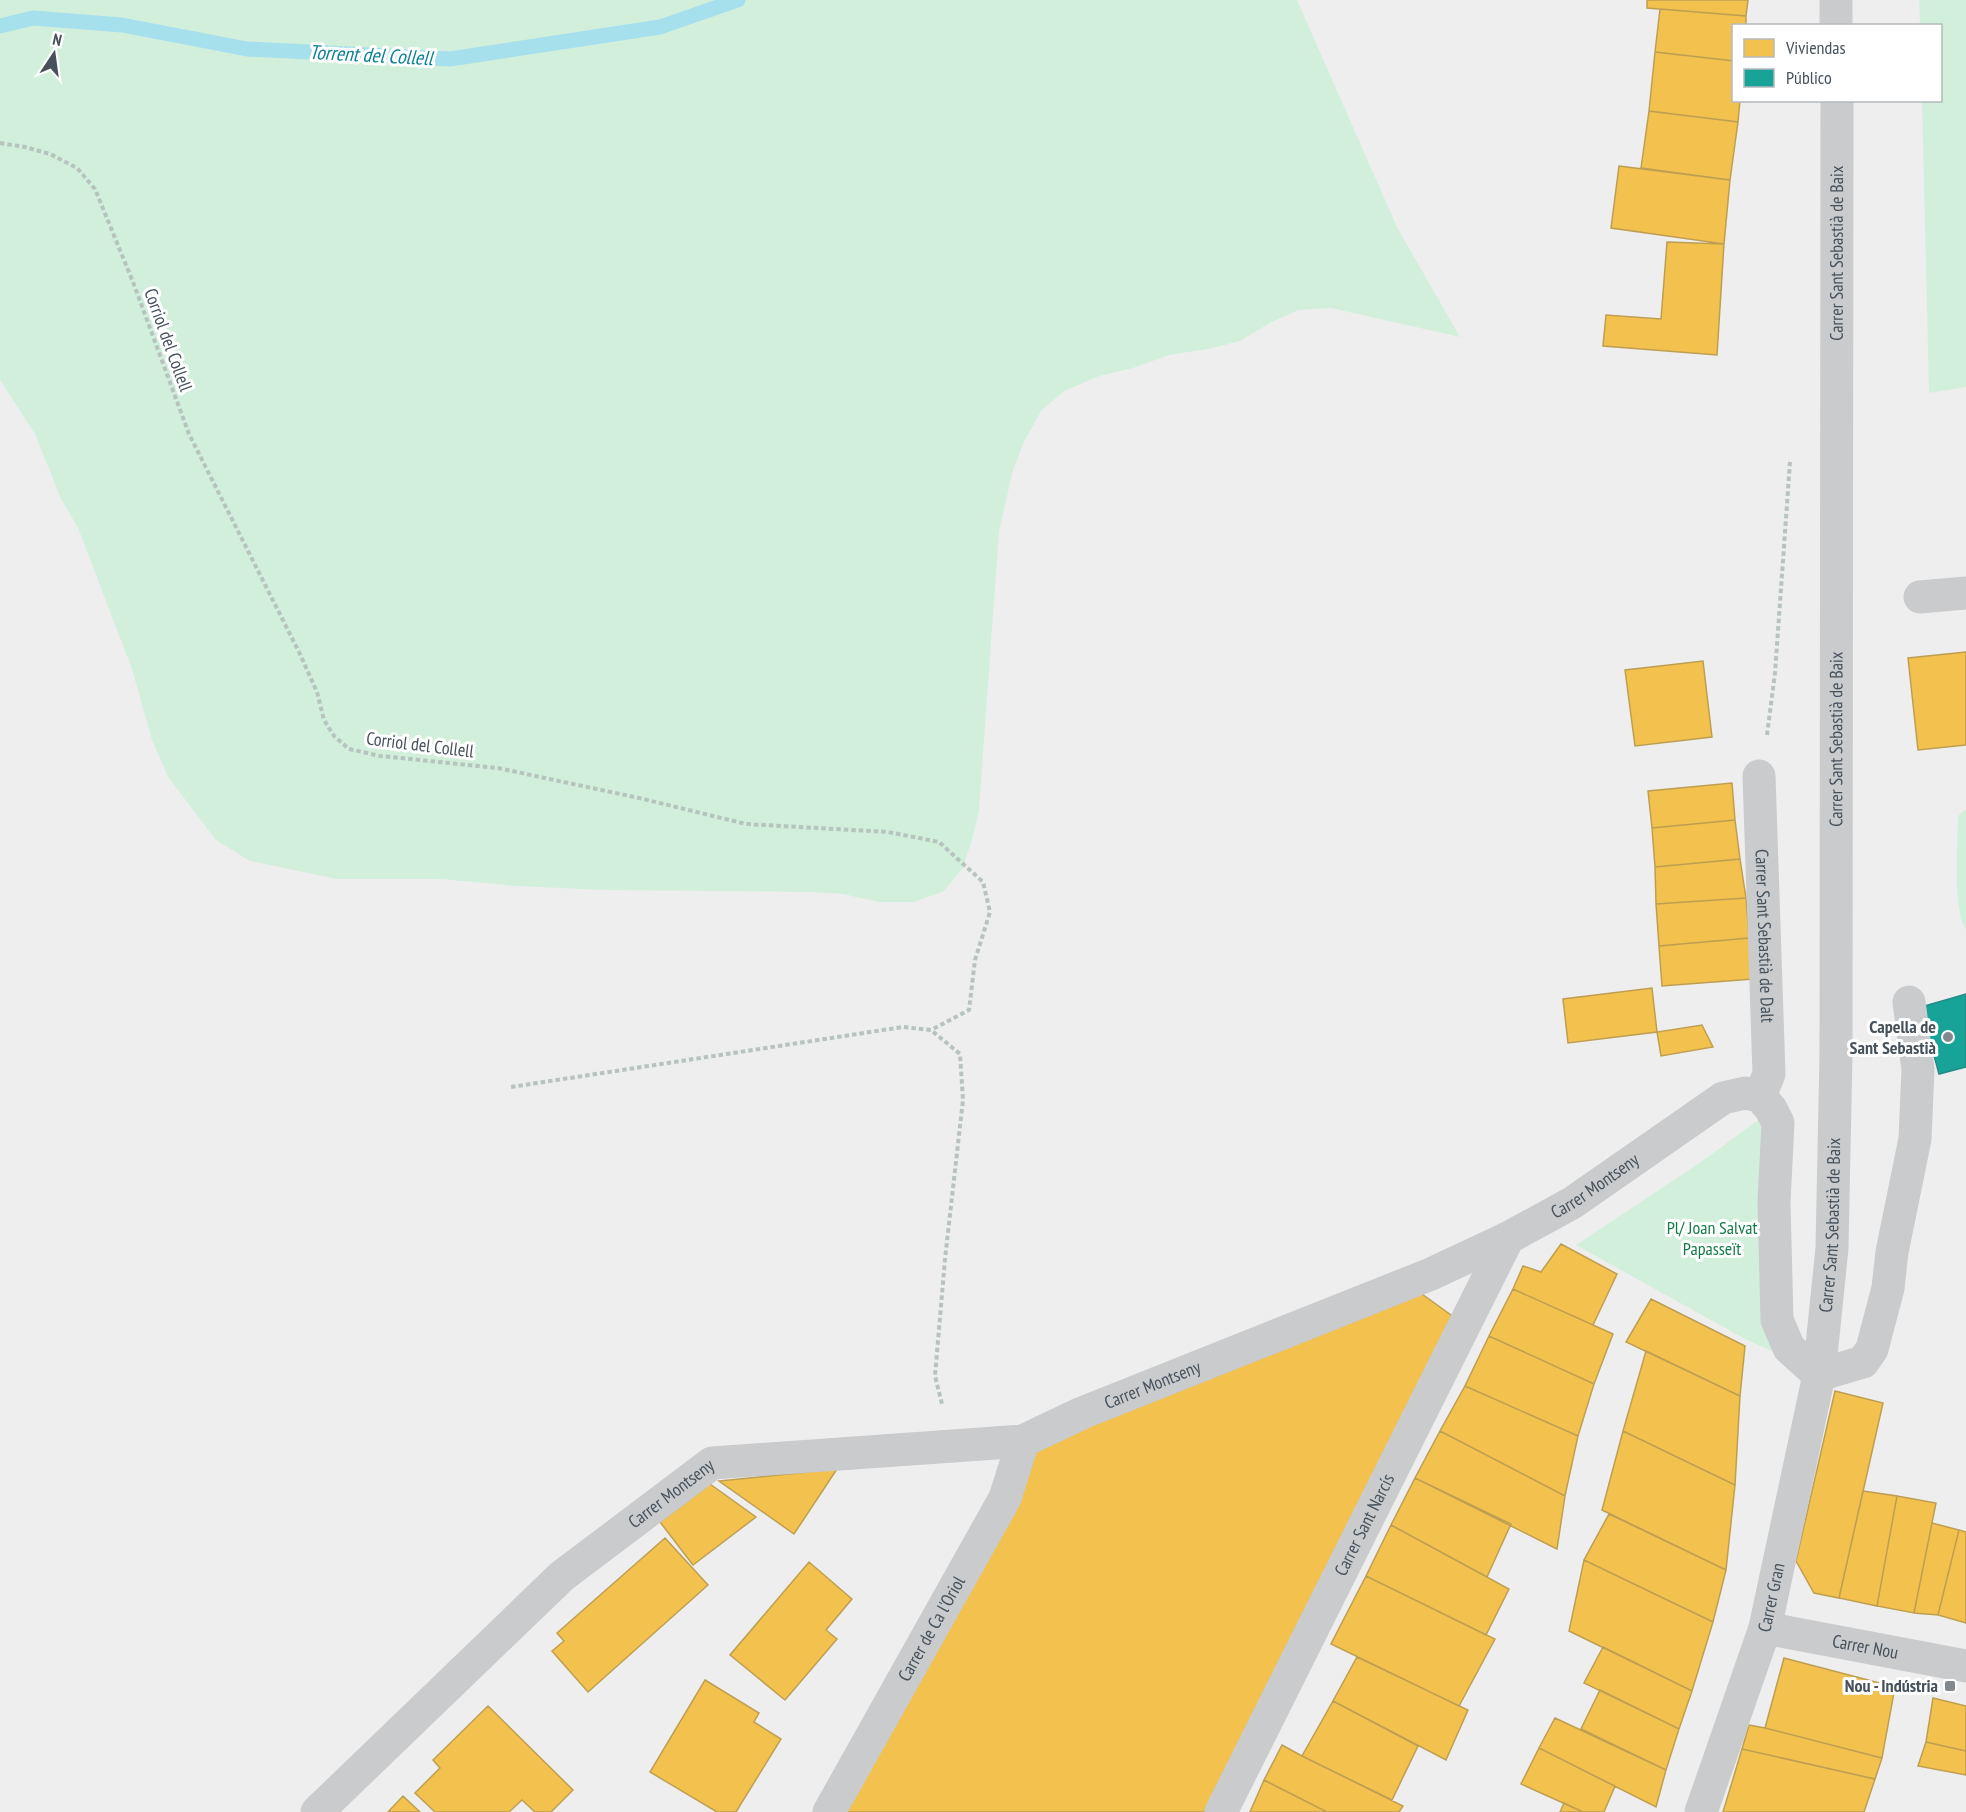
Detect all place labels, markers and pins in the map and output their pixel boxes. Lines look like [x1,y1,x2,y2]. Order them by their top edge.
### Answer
place label: Capella de Sant Sebastià [1850,1015,1936,1059]
marker: Capella de Sant Sebastià [1941,1030,1955,1044]
place label: Nou - Indústria [1845,1674,1938,1697]
marker: Nou - Indústria [1943,1679,1957,1693]

